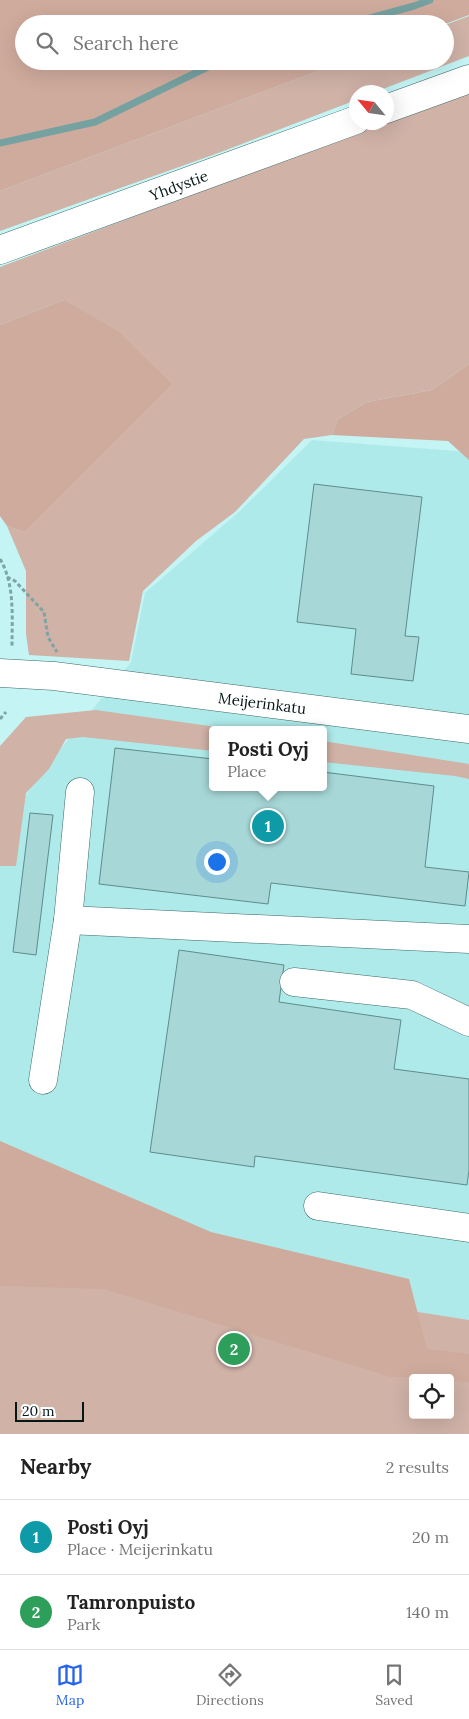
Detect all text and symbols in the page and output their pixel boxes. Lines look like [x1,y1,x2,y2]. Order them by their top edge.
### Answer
search box [15,15,454,70]
icon: search [33,29,61,57]
text: Search here [73,31,179,55]
north arrow [349,85,394,130]
street label: Yhdystie [146,165,210,205]
street label: Meijerinkatu [217,688,307,718]
popup [209,726,327,791]
text: Posti Oyj [227,737,309,761]
text: Place [227,761,266,781]
pin: 1 [252,807,284,845]
your location [204,849,230,875]
pin: 2 [218,1330,250,1368]
map controls [409,1374,454,1419]
button: locate [409,1374,454,1419]
scale bar [15,1399,84,1422]
text: 20 m [22,1402,54,1420]
text: Nearby [20,1453,91,1480]
text: 2 results [386,1457,449,1477]
text: Posti Oyj [67,1515,149,1539]
text: 1 [33,1527,39,1547]
text: 20 m [412,1527,449,1547]
text: Place · Meijerinkatu [67,1539,213,1559]
text: Tamronpuisto [67,1590,195,1614]
text: 2 [32,1602,40,1622]
text: 140 m [406,1602,449,1622]
text: Park [67,1614,100,1634]
tab: Map [56,1661,84,1709]
tab: Directions [196,1661,264,1709]
tab: Saved [375,1661,413,1709]

